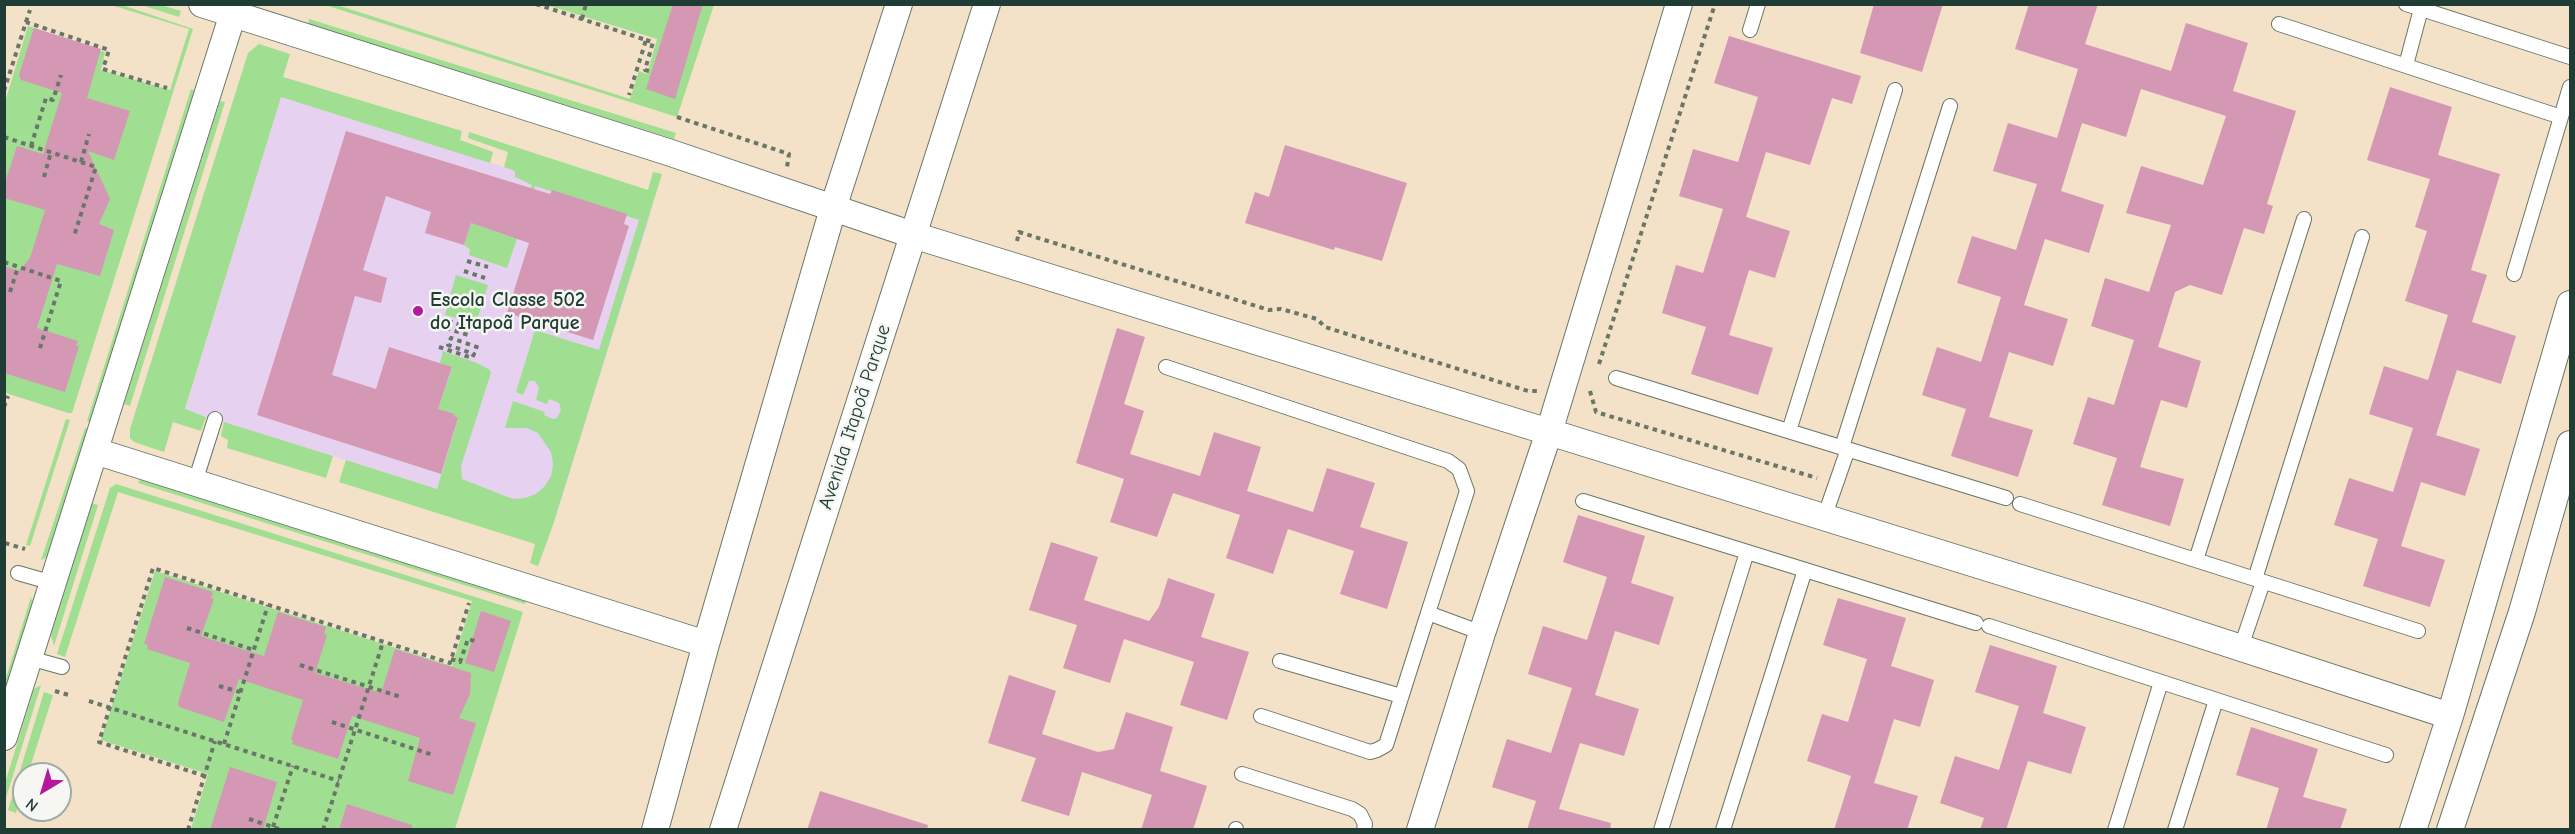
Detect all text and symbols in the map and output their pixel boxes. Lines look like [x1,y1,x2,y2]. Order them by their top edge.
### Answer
place label: Escola Classe 502 do Itapoã Parque [430,288,585,335]
marker: Escola Classe 502 do Itapoã Parque [411,304,425,318]
street label: Avenida Itapoã Parque [814,321,896,513]
north arrow [12,762,72,822]
text: N [22,794,42,815]

